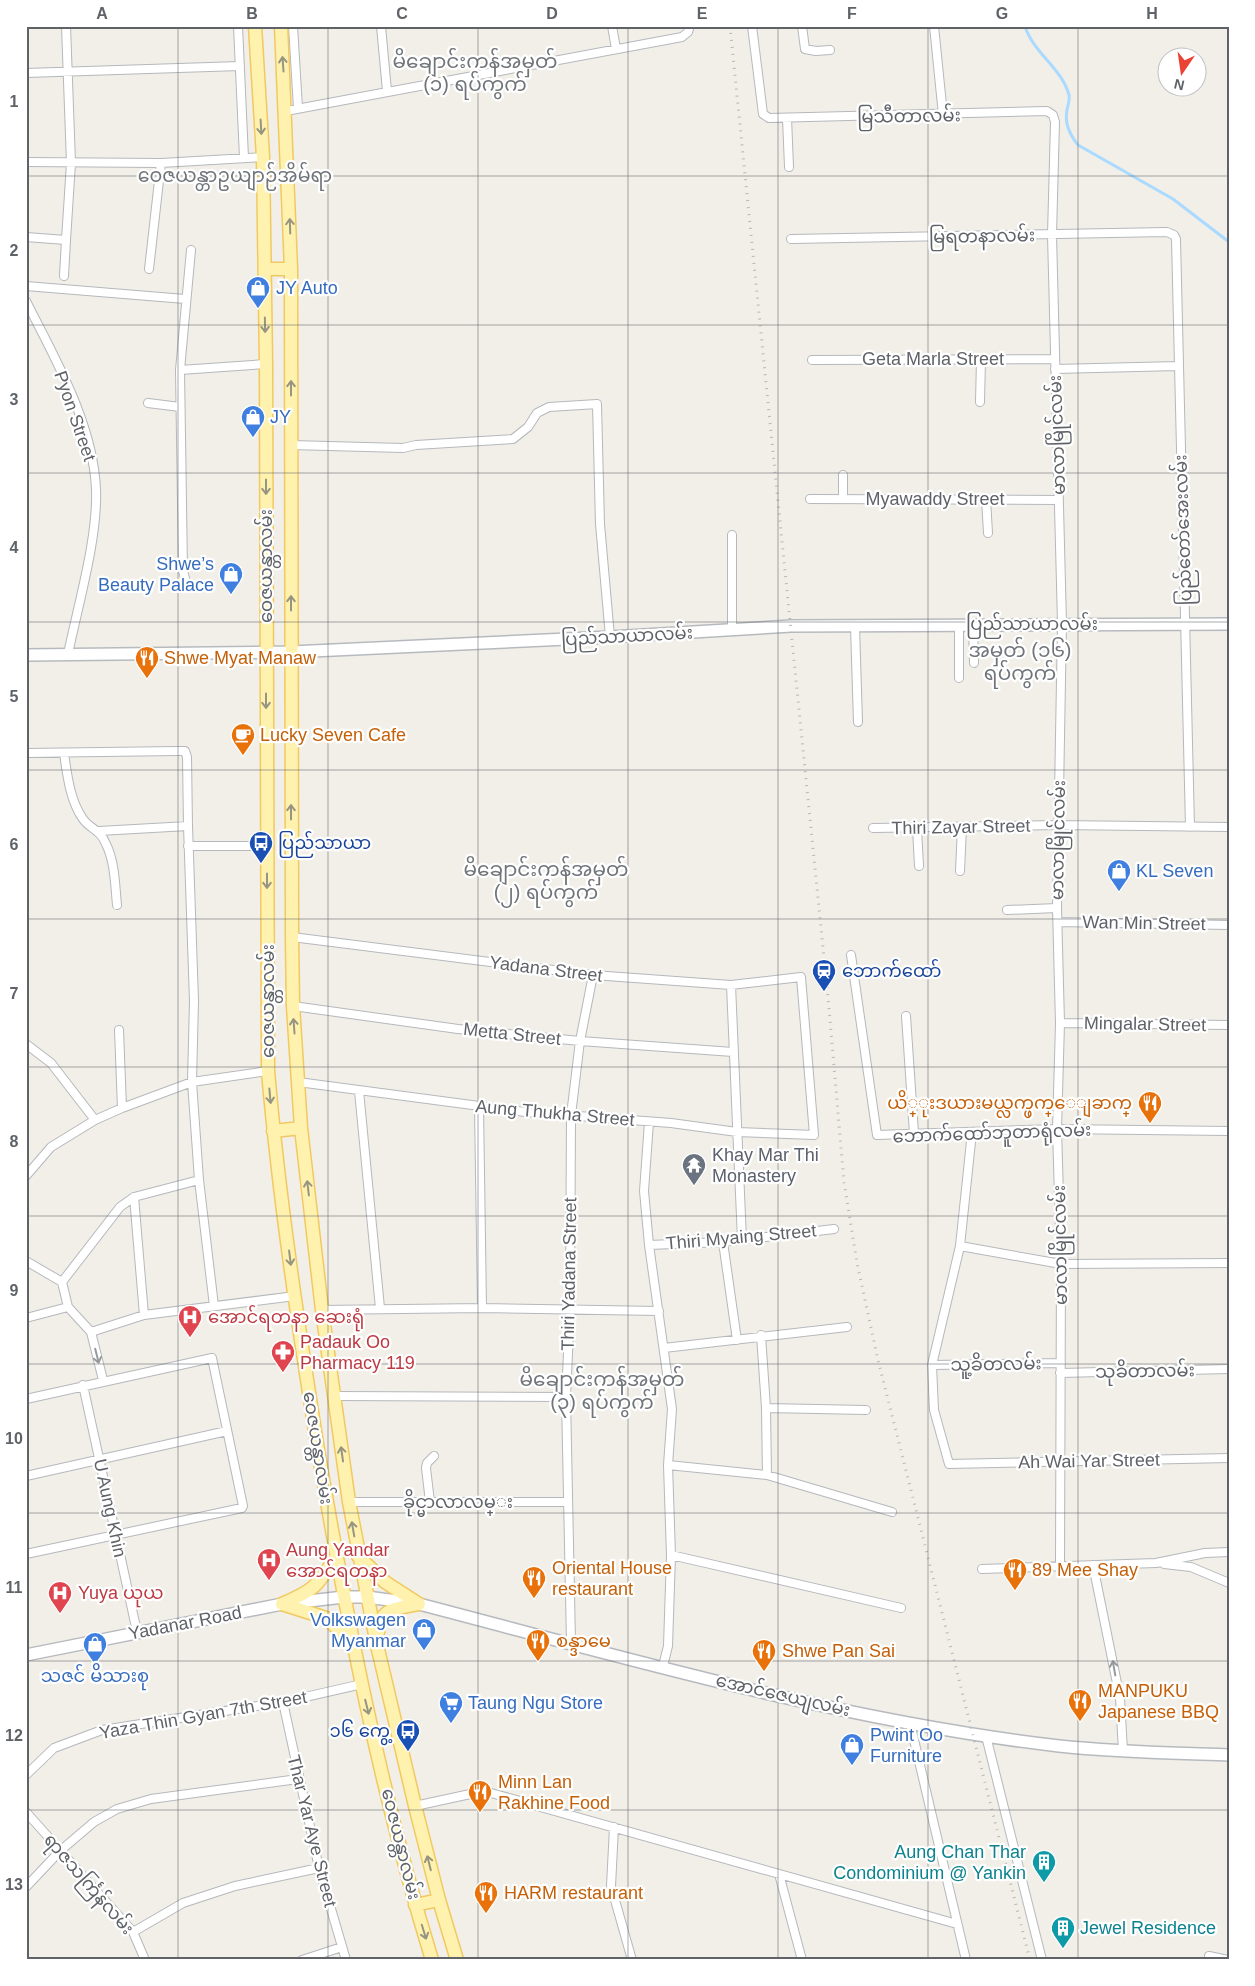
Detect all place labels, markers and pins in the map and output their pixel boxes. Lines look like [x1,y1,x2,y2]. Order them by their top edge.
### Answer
shop icon: JY Auto [245,275,271,309]
place label: JY Auto [276,278,338,298]
shop icon: JY [240,404,266,438]
place label: JY [270,407,291,427]
place label: Shwe’s Beauty Palace [98,554,214,595]
shop icon: Shwe’s Beauty Palace [218,561,244,595]
restaurant icon: Shwe Myat Manaw [134,645,160,679]
place label: Shwe Myat Manaw [164,648,317,668]
cafe icon: Lucky Seven Cafe [230,722,256,756]
place label: Lucky Seven Cafe [260,725,406,745]
bus stop icon: ပြည်သာယာ [248,830,274,864]
place label: ပြည်သာယာ [278,830,371,858]
shop icon: KL Seven [1106,858,1132,892]
place label: KL Seven [1136,861,1213,881]
station icon: ဘောက်ထော် [811,958,837,992]
place label: ဘောက်ထော် [842,958,941,981]
place label: ယိ္ုးဒယားမယ္လက္ဖက္ေျခာက္ [887,1089,1132,1118]
restaurant icon: ယိ္ုးဒယားမယ္လက္ဖက္ေျခာက္ [1137,1090,1163,1124]
place label: Khay Mar Thi Monastery [712,1145,819,1186]
temple icon: Khay Mar Thi Monastery [681,1152,707,1186]
hospital icon: အောင်ရတနာ ဆေးရုံ [177,1304,203,1338]
place label: အောင်ရတနာ ဆေးရုံ [208,1304,364,1332]
place label: Padauk Oo Pharmacy 119 [300,1332,415,1373]
pharmacy icon: Padauk Oo Pharmacy 119 [270,1339,296,1373]
place label: Aung Yandar အောင်ရတနာ [286,1540,389,1586]
hospital icon: Aung Yandar အောင်ရတနာ [256,1547,282,1581]
restaurant icon: 89 Mee Shay [1002,1557,1028,1591]
place label: Oriental House restaurant [552,1558,672,1599]
place label: 89 Mee Shay [1032,1560,1138,1580]
restaurant icon: Oriental House restaurant [521,1565,547,1599]
hospital icon: Yuya ယုယ [47,1580,73,1614]
place label: Yuya ယုယ [78,1583,164,1608]
place label: Volkswagen Myanmar [310,1610,406,1651]
shop icon: Volkswagen Myanmar [411,1617,437,1651]
restaurant icon: စန္ဒာမေ [525,1628,551,1662]
shop icon: သဇင် မိသားစု [82,1631,108,1665]
place label: စန္ဒာမေ [556,1631,611,1656]
restaurant icon: Shwe Pan Sai [751,1638,777,1672]
place label: Shwe Pan Sai [782,1641,895,1661]
place label: သဇင် မိသားစု [41,1662,149,1691]
place label: MANPUKU Japanese BBQ [1098,1681,1219,1722]
restaurant icon: MANPUKU Japanese BBQ [1067,1688,1093,1722]
supermarket icon: Taung Ngu Store [438,1690,464,1724]
place label: Taung Ngu Store [468,1693,603,1713]
bus stop icon: ၁၆ ကွေ့ [395,1718,421,1752]
place label: ၁၆ ကွေ့ [329,1719,393,1746]
place label: Pwint Oo Furniture [870,1725,943,1766]
shop icon: Pwint Oo Furniture [839,1732,865,1766]
place label: Minn Lan Rakhine Food [498,1772,610,1813]
restaurant icon: Minn Lan Rakhine Food [467,1779,493,1813]
place label: Aung Chan Thar Condominium @ Yankin [833,1842,1026,1883]
building icon: Aung Chan Thar Condominium @ Yankin [1031,1849,1057,1883]
restaurant icon: HARM restaurant [473,1880,499,1914]
place label: HARM restaurant [504,1883,643,1903]
building icon: Jewel Residence [1050,1915,1076,1949]
place label: Jewel Residence [1080,1918,1216,1938]

